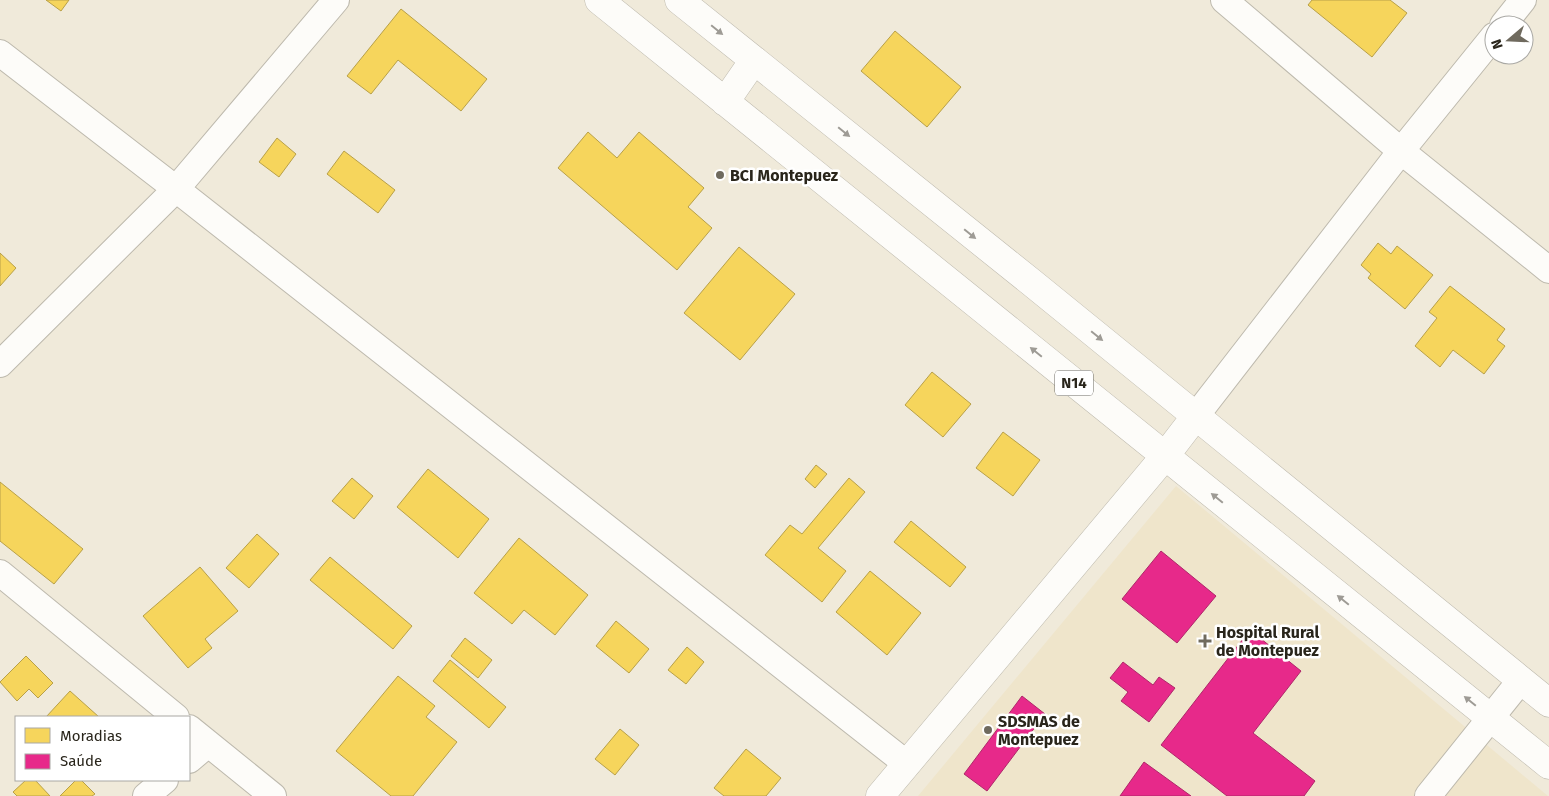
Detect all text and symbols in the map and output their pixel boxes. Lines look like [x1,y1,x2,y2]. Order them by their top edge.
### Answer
north arrow [1484,15,1534,65]
one-way arrow [710,25,723,36]
text: N [1488,37,1507,51]
one-way arrow [837,127,850,138]
place label: BCI Montepuez [730,166,839,185]
marker: BCI Montepuez [714,169,726,181]
one-way arrow [964,228,977,239]
one-way arrow [1090,330,1103,341]
one-way arrow [1030,346,1043,357]
road number: N14 [1055,370,1093,396]
one-way arrow [1211,492,1224,503]
one-way arrow [1337,594,1350,605]
place label: Hospital Rural de Montepuez [1216,623,1319,660]
marker: Hospital Rural de Montepuez [1198,634,1212,648]
one-way arrow [1464,696,1477,707]
place label: SDSMAS de Montepuez [998,712,1080,749]
legend [15,716,190,781]
marker: SDSMAS de Montepuez [982,724,994,736]
text: Moradias [60,727,122,745]
text: Saúde [60,752,102,770]

